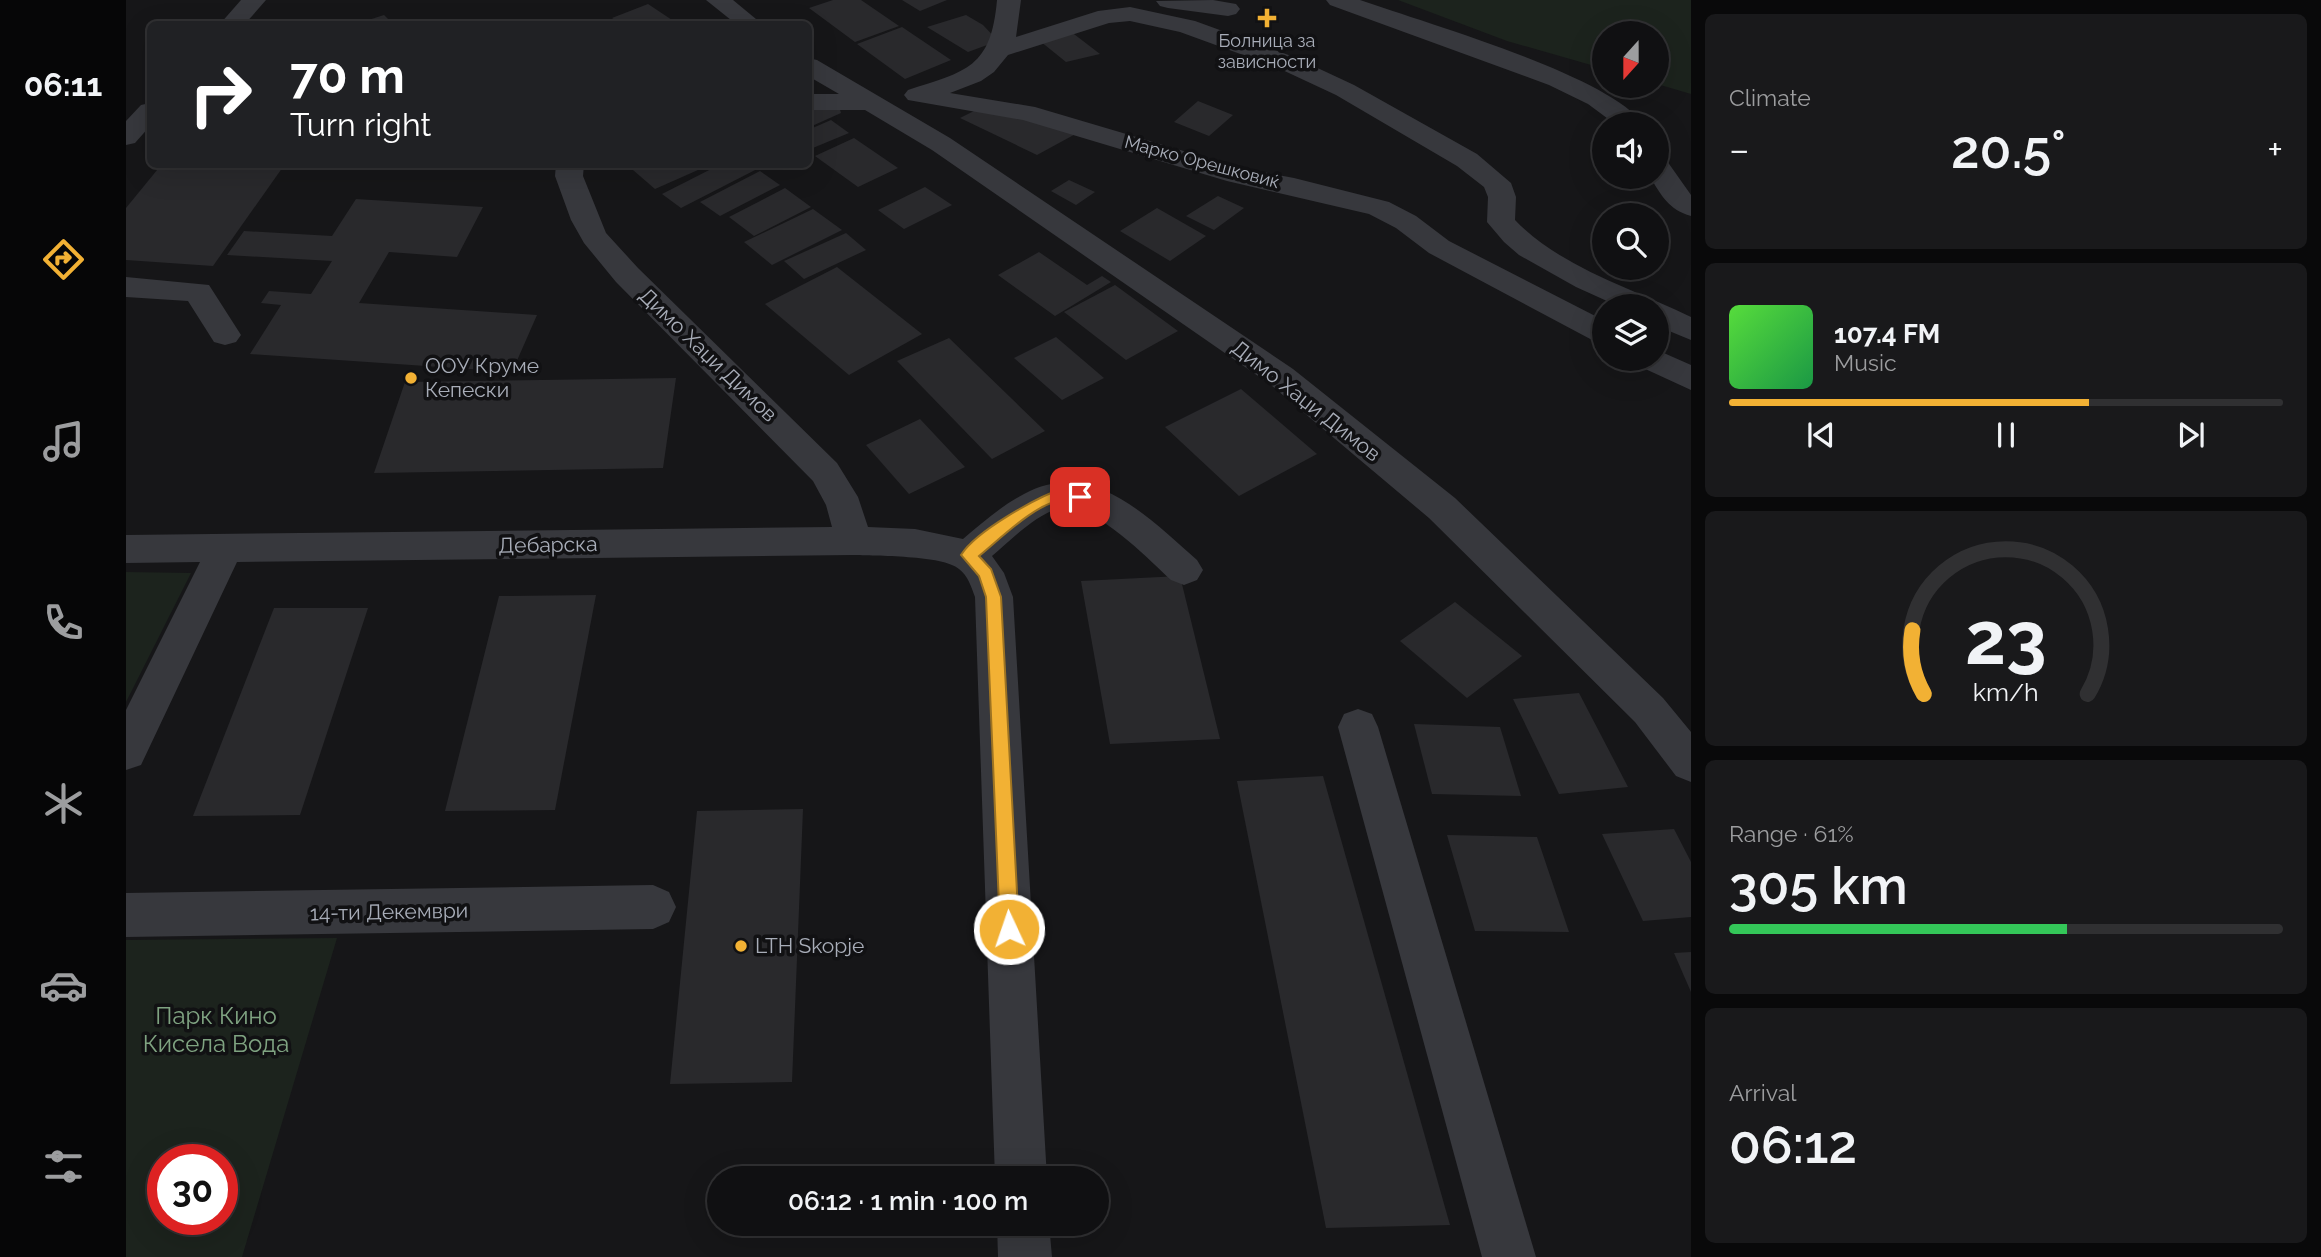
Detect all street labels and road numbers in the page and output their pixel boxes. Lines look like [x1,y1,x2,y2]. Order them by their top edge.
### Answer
street label: Марко Орешковиќ [1122,131,1282,192]
street label: Димо Хаџи Димов [634,283,782,427]
street label: Димо Хаџи Димов [1227,335,1386,466]
street label: Дебарска [498,531,598,558]
street label: 14-ти Декември [310,898,468,925]

